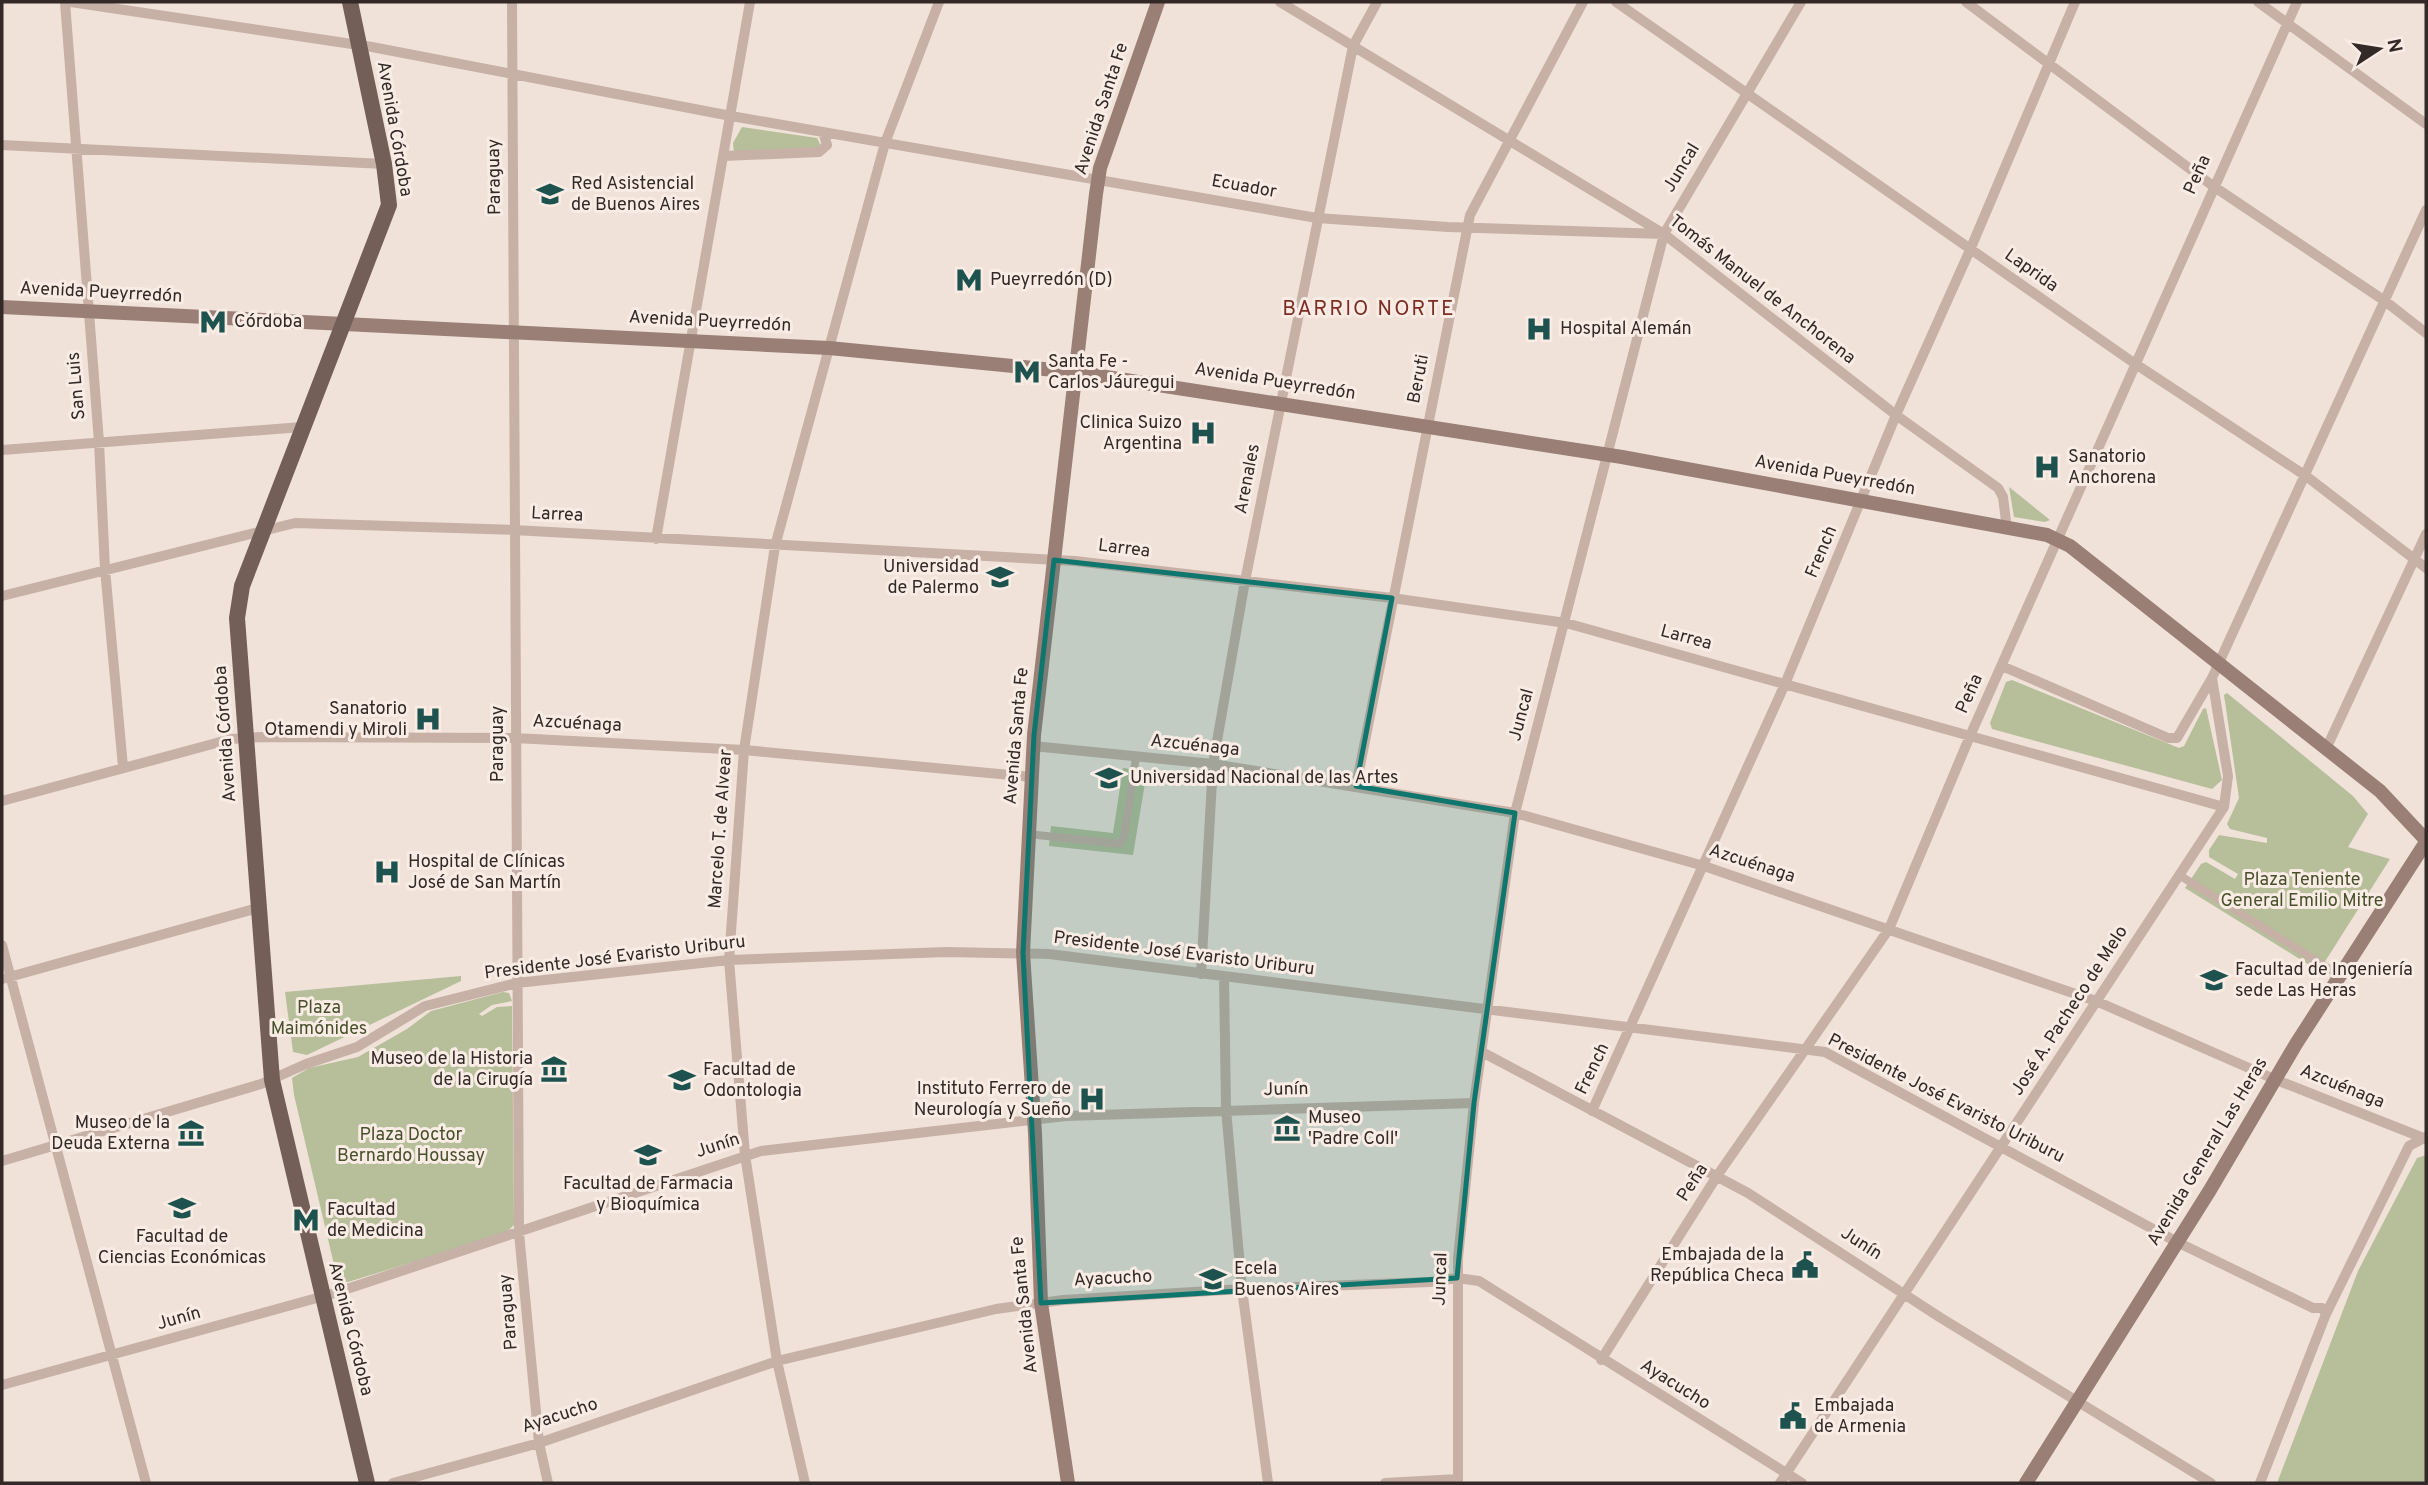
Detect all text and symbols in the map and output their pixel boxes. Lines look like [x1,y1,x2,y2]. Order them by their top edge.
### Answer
north arrow [2344,14,2414,84]
text: N [2381,37,2407,55]
street label: Avenida Santa Fe [1070,40,1134,178]
street label: Avenida Córdoba [371,59,417,199]
street label: Paraguay [483,139,507,215]
street label: Juncal [1658,139,1706,197]
street label: Peña [2179,152,2217,198]
street label: Ecuador [1209,170,1279,204]
place label: Red Asistencial de Buenos Aires [571,173,700,217]
school or university icon: Red Asistencial de Buenos Aires [535,179,565,209]
street label: Tomás Manuel de Anchorena [1664,210,1860,370]
street label: Laprida [1999,244,2063,298]
metro station icon: Pueyrredón (D) [954,265,984,295]
place label: Pueyrredón (D) [990,269,1113,292]
street label: Avenida Pueyrredón [19,277,183,309]
district label: BARRIO NORTE [1282,296,1456,323]
street label: Avenida Pueyrredón [628,306,792,338]
metro station icon: Córdoba [198,307,228,337]
place label: Córdoba [234,311,302,334]
hospital icon: Hospital Alemán [1524,314,1554,344]
place label: Hospital Alemán [1560,318,1692,341]
street label: San Luis [63,351,91,421]
place label: Santa Fe - Carlos Jáuregui [1048,351,1174,395]
street label: Beruti [1403,352,1435,406]
metro station icon: Santa Fe - Carlos Jáuregui [1012,357,1042,387]
street label: Avenida Pueyrredón [1193,358,1357,406]
place label: Clinica Suizo Argentina [1079,412,1182,456]
hospital icon: Clinica Suizo Argentina [1188,418,1218,448]
street label: Arenales [1230,442,1266,516]
place label: Sanatorio Anchorena [2068,446,2156,490]
street label: Avenida Pueyrredón [1753,451,1917,501]
hospital icon: Sanatorio Anchorena [2032,452,2062,482]
street label: Larrea [530,502,584,528]
street label: French [1801,522,1843,582]
street label: Larrea [1097,534,1151,564]
place label: Universidad de Palermo [883,556,979,600]
school or university icon: Universidad de Palermo [985,562,1015,592]
street label: Larrea [1658,620,1714,656]
street label: Avenida Córdoba [210,665,242,803]
street label: Avenida Santa Fe [1000,666,1034,806]
street label: Peña [1951,671,1989,717]
street label: Juncal [1504,686,1540,744]
place label: Sanatorio Otamendi y Miroli [264,698,407,742]
hospital icon: Sanatorio Otamendi y Miroli [413,704,443,734]
street label: Paraguay [487,706,510,782]
street label: Azcuénaga [532,710,622,738]
street label: Azcuénaga [1149,730,1241,762]
street label: Marcelo T. de Alvear [704,748,738,910]
school or university icon: Universidad Nacional de las Artes [1094,763,1124,793]
place label: Universidad Nacional de las Artes [1130,767,1398,790]
street label: Azcuénaga [1706,839,1798,889]
place label: Hospital de Clínicas José de San Martín [408,851,565,895]
hospital icon: Hospital de Clínicas José de San Martín [372,857,402,887]
park label: Plaza Teniente General Emilio Mitre [2220,869,2384,913]
street label: José A. Pacheco de Melo [2006,922,2134,1100]
street label: Presidente José Evaristo Uriburu [1052,927,1316,981]
street label: Presidente José Evaristo Uriburu [483,931,747,985]
place label: Facultad de Ingeniería sede Las Heras [2235,959,2413,1003]
school or university icon: Facultad de Ingeniería sede Las Heras [2199,965,2229,995]
park label: Plaza Maimónides [271,997,367,1041]
street label: Presidente José Evaristo Uriburu [1824,1029,2068,1169]
street label: French [1571,1039,1615,1099]
place label: Museo de la Historia de la Cirugía [370,1048,533,1092]
museum icon: Museo de la Historia de la Cirugía [539,1054,569,1084]
street label: Avenida General Las Heras [2143,1054,2273,1250]
place label: Facultad de Odontologia [703,1059,802,1103]
street label: Azcuénaga [2296,1060,2388,1114]
school or university icon: Facultad de Odontologia [667,1065,697,1095]
place label: Instituto Ferrero de Neurología y Sueño [914,1078,1071,1122]
street label: Junín [1263,1078,1309,1102]
hospital icon: Instituto Ferrero de Neurología y Sueño [1077,1084,1107,1114]
place label: Museo 'Padre Coll' [1308,1107,1398,1151]
place label: Museo de la Deuda Externa [51,1112,170,1156]
museum icon: Museo 'Padre Coll' [1272,1113,1302,1143]
museum icon: Museo de la Deuda Externa [176,1118,206,1148]
park label: Plaza Doctor Bernardo Houssay [337,1124,485,1168]
street label: Junín [693,1128,743,1164]
school or university icon: Facultad de Farmacia y Bioquímica [633,1140,663,1170]
street label: Peña [1672,1160,1714,1206]
place label: Facultad de Farmacia y Bioquímica [563,1173,733,1217]
school or university icon: Facultad de Ciencias Económicas [167,1193,197,1223]
place label: Facultad de Medicina [327,1199,424,1243]
metro station icon: Facultad de Medicina [291,1205,321,1235]
street label: Junín [1836,1222,1886,1266]
place label: Facultad de Ciencias Económicas [98,1226,266,1270]
street label: Avenida Santa Fe [1006,1235,1044,1375]
place label: Embajada de la República Checa [1650,1244,1784,1288]
public building icon: Embajada de la República Checa [1790,1250,1820,1280]
street label: Juncal [1429,1252,1453,1306]
place label: Ecela Buenos Aires [1234,1258,1339,1302]
street label: Avenida Córdoba [322,1260,378,1398]
school or university icon: Ecela Buenos Aires [1198,1264,1228,1294]
street label: Ayacucho [1073,1265,1153,1293]
street label: Paraguay [494,1273,524,1351]
street label: Junín [154,1302,204,1336]
street label: Ayacucho [1636,1354,1714,1416]
street label: Ayacucho [519,1393,601,1439]
place label: Embajada de Armenia [1814,1395,1906,1439]
public building icon: Embajada de Armenia [1778,1401,1808,1431]

